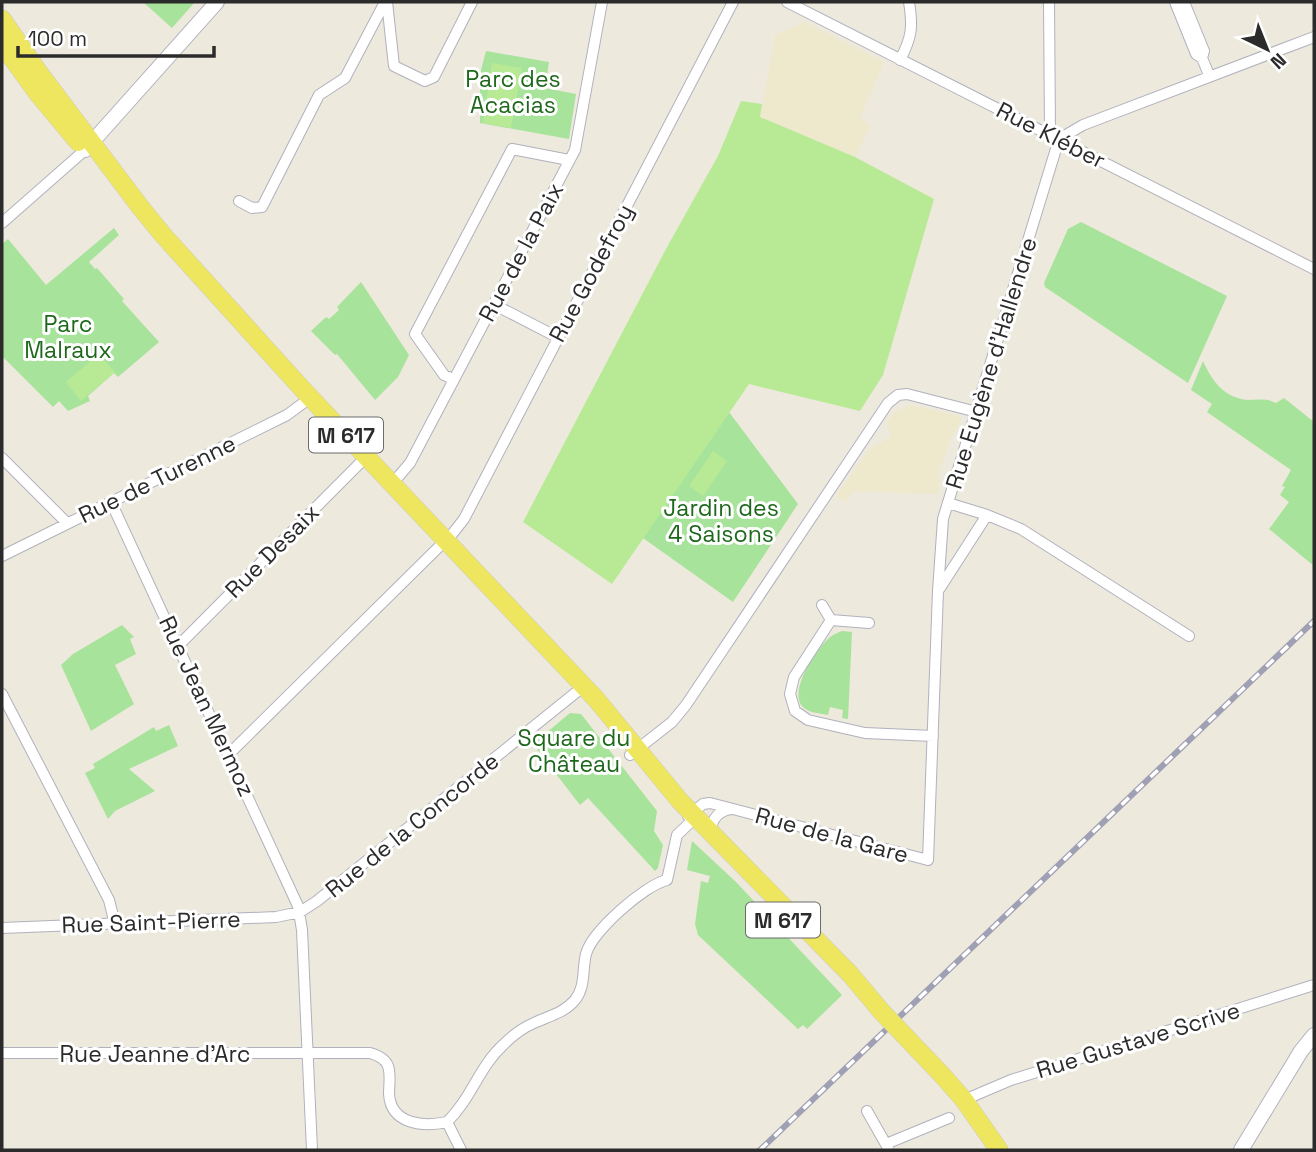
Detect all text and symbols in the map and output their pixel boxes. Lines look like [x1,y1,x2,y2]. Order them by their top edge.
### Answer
scale bar [18,14,214,58]
north arrow [1232,14,1302,84]
text: 100 m [28,25,87,52]
text: N [1265,48,1291,75]
park label: Parc des Acacias [465,64,561,120]
street label: Rue Kléber [991,95,1111,175]
street label: Rue de la Paix [472,177,570,327]
street label: Rue Godefroy [542,199,640,347]
street label: Rue Eugène d'Hallendre [938,233,1044,493]
park label: Parc Malraux [24,309,112,365]
road number: M 617 [309,418,383,452]
street label: Rue de Turenne [73,428,241,530]
park label: Jardin des 4 Saisons [663,493,779,549]
street label: Rue Desaix [218,497,326,605]
street label: Rue Jean Mermoz [152,611,262,801]
park label: Square du Château [518,723,630,779]
street label: Rue de la Concorde [319,746,505,904]
street label: Rue de la Gare [752,800,912,870]
road number: M 617 [746,902,820,937]
street label: Rue Saint-Pierre [61,904,241,940]
street label: Rue Gustave Scrive [1032,995,1244,1085]
street label: Rue Jeanne d'Arc [60,1039,250,1069]

